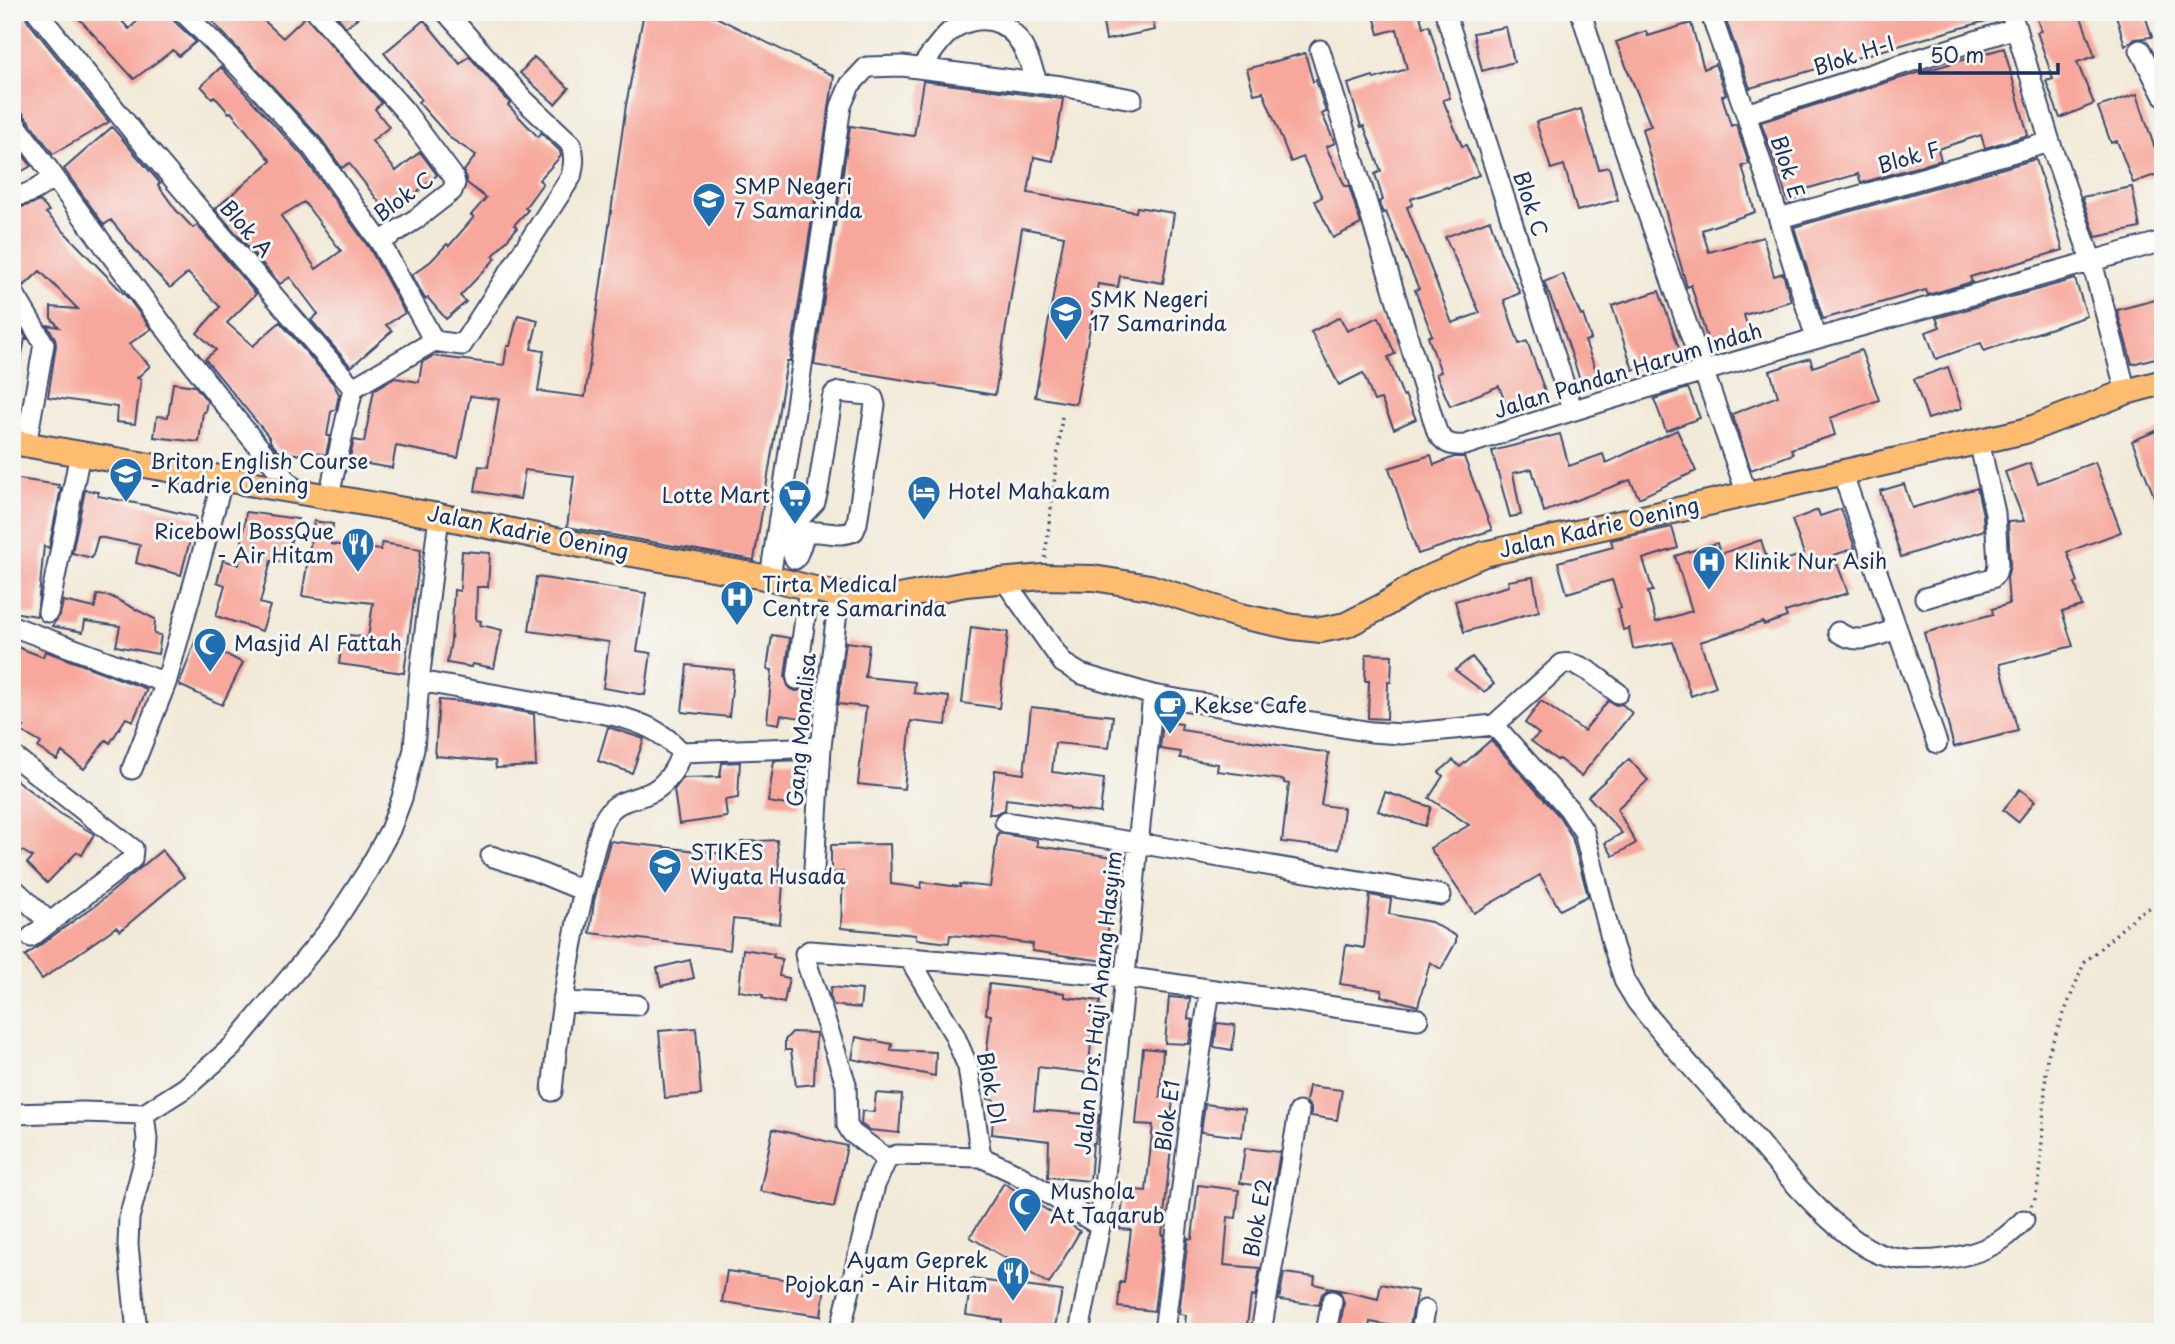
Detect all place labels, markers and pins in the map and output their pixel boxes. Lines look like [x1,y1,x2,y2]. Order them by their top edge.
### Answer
place label: SMP Negeri 7 Samarinda [734,169,862,225]
school or university icon: SMP Negeri 7 Samarinda [690,180,728,229]
place label: SMK Negeri 17 Samarinda [1090,282,1227,338]
school or university icon: SMK Negeri 17 Samarinda [1047,293,1085,342]
place label: Briton English Course - Kadrie Oening [150,444,368,500]
school or university icon: Briton English Course - Kadrie Oening [107,455,145,504]
hotel icon: Hotel Mahakam [905,473,943,522]
place label: Hotel Mahakam [948,474,1110,506]
supermarket icon: Lotte Mart [776,477,814,526]
place label: Lotte Mart [662,478,770,510]
place label: Ricebowl BossQue - Air Hitam [154,514,334,570]
restaurant icon: Ricebowl BossQue - Air Hitam [339,525,377,574]
hospital icon: Klinik Nur Asih [1690,543,1728,592]
place label: Klinik Nur Asih [1734,544,1887,576]
place label: Tirta Medical Centre Samarinda [762,567,946,623]
hospital icon: Tirta Medical Centre Samarinda [718,578,756,627]
mosque icon: Masjid Al Fattah [191,625,229,674]
place label: Masjid Al Fattah [234,626,402,658]
cafe icon: Kekse Cafe [1151,687,1189,736]
place label: Kekse Cafe [1194,688,1307,720]
place label: STIKES Wiyata Husada [690,835,846,891]
school or university icon: STIKES Wiyata Husada [646,846,684,895]
place label: Mushola At Taqarub [1050,1174,1165,1230]
mosque icon: Mushola At Taqarub [1006,1185,1044,1234]
place label: Ayam Geprek Pojokan - Air Hitam [785,1243,988,1299]
restaurant icon: Ayam Geprek Pojokan - Air Hitam [994,1254,1032,1303]

